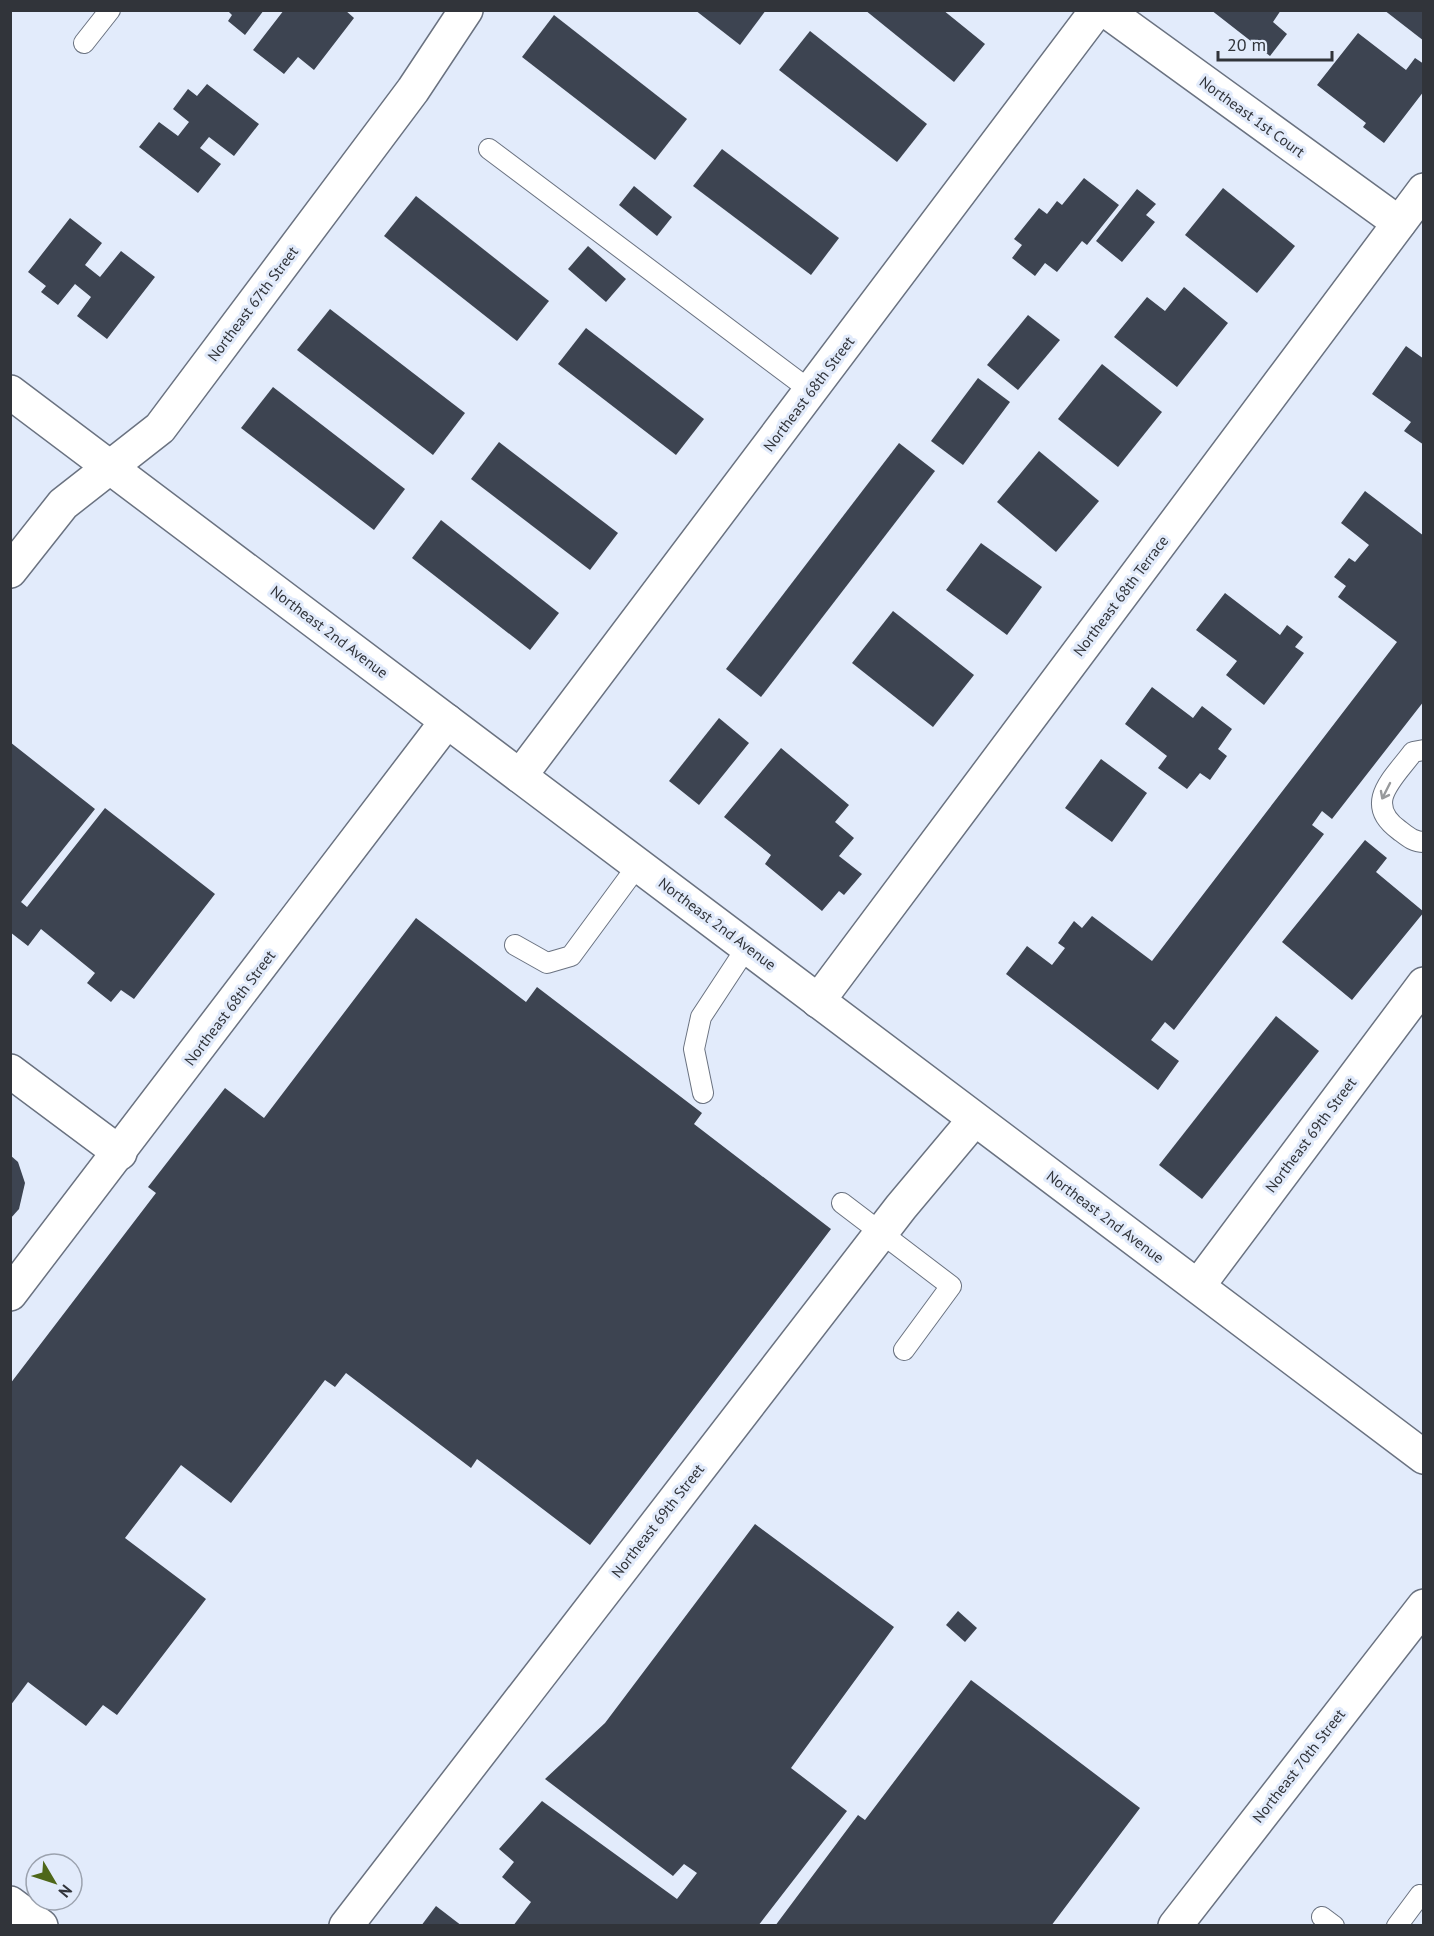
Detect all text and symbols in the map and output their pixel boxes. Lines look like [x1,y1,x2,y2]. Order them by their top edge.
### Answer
scale bar [1218,24,1332,62]
text: 20 m [1227,33,1266,56]
street label: Northeast 1st Court [1196,72,1309,161]
street label: Northeast 67th Street [203,242,302,365]
street label: Northeast 68th Street [759,332,858,455]
street label: Northeast 68th Terrace [1069,532,1172,660]
street label: Northeast 2nd Avenue [267,581,392,682]
one-way arrow [1380,782,1392,799]
street label: Northeast 2nd Avenue [655,873,780,974]
street label: Northeast 68th Street [180,946,279,1069]
street label: Northeast 69th Street [1261,1073,1360,1196]
street label: Northeast 2nd Avenue [1043,1166,1168,1267]
street label: Northeast 69th Street [607,1460,708,1581]
street label: Northeast 70th Street [1248,1705,1349,1826]
north arrow [24,1852,84,1912]
text: N [55,1881,77,1902]

